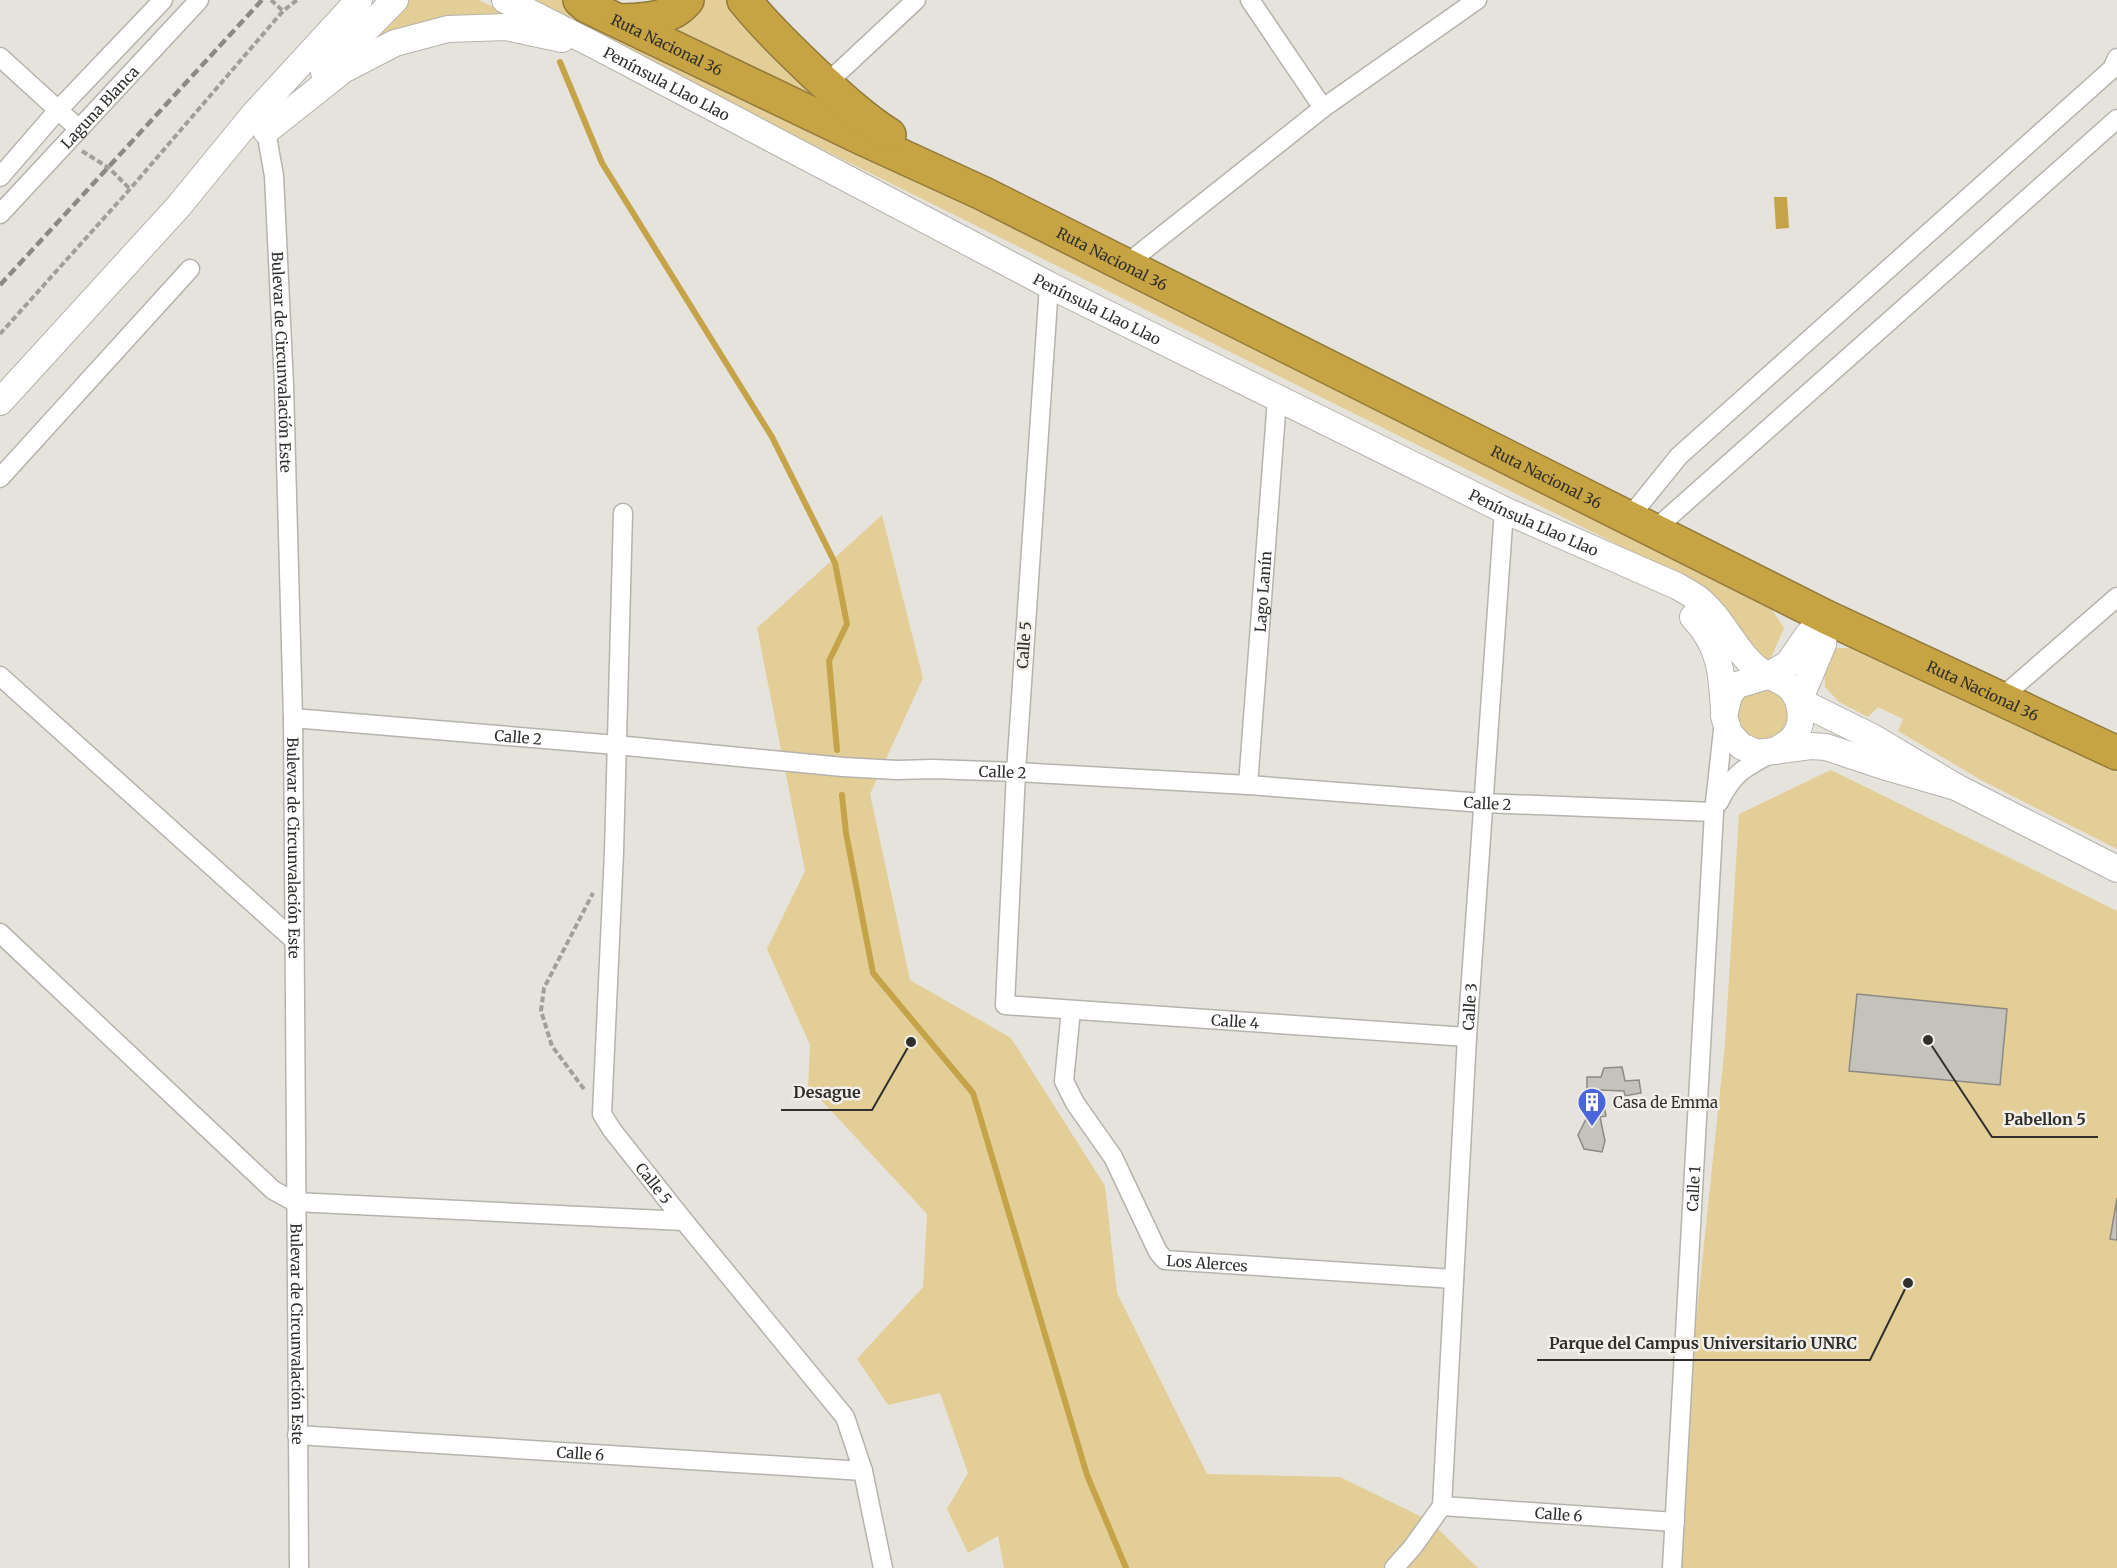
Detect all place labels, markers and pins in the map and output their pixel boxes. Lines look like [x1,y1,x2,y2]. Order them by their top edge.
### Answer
callout: Desague [781,1076,872,1110]
building icon: Casa de Emma [1576,1086,1608,1128]
place label: Casa de Emma [1613,1093,1718,1112]
callout: Pabellon 5 [1992,1103,2098,1137]
callout: Parque del Campus Universitario UNRC [1537,1326,1870,1360]

